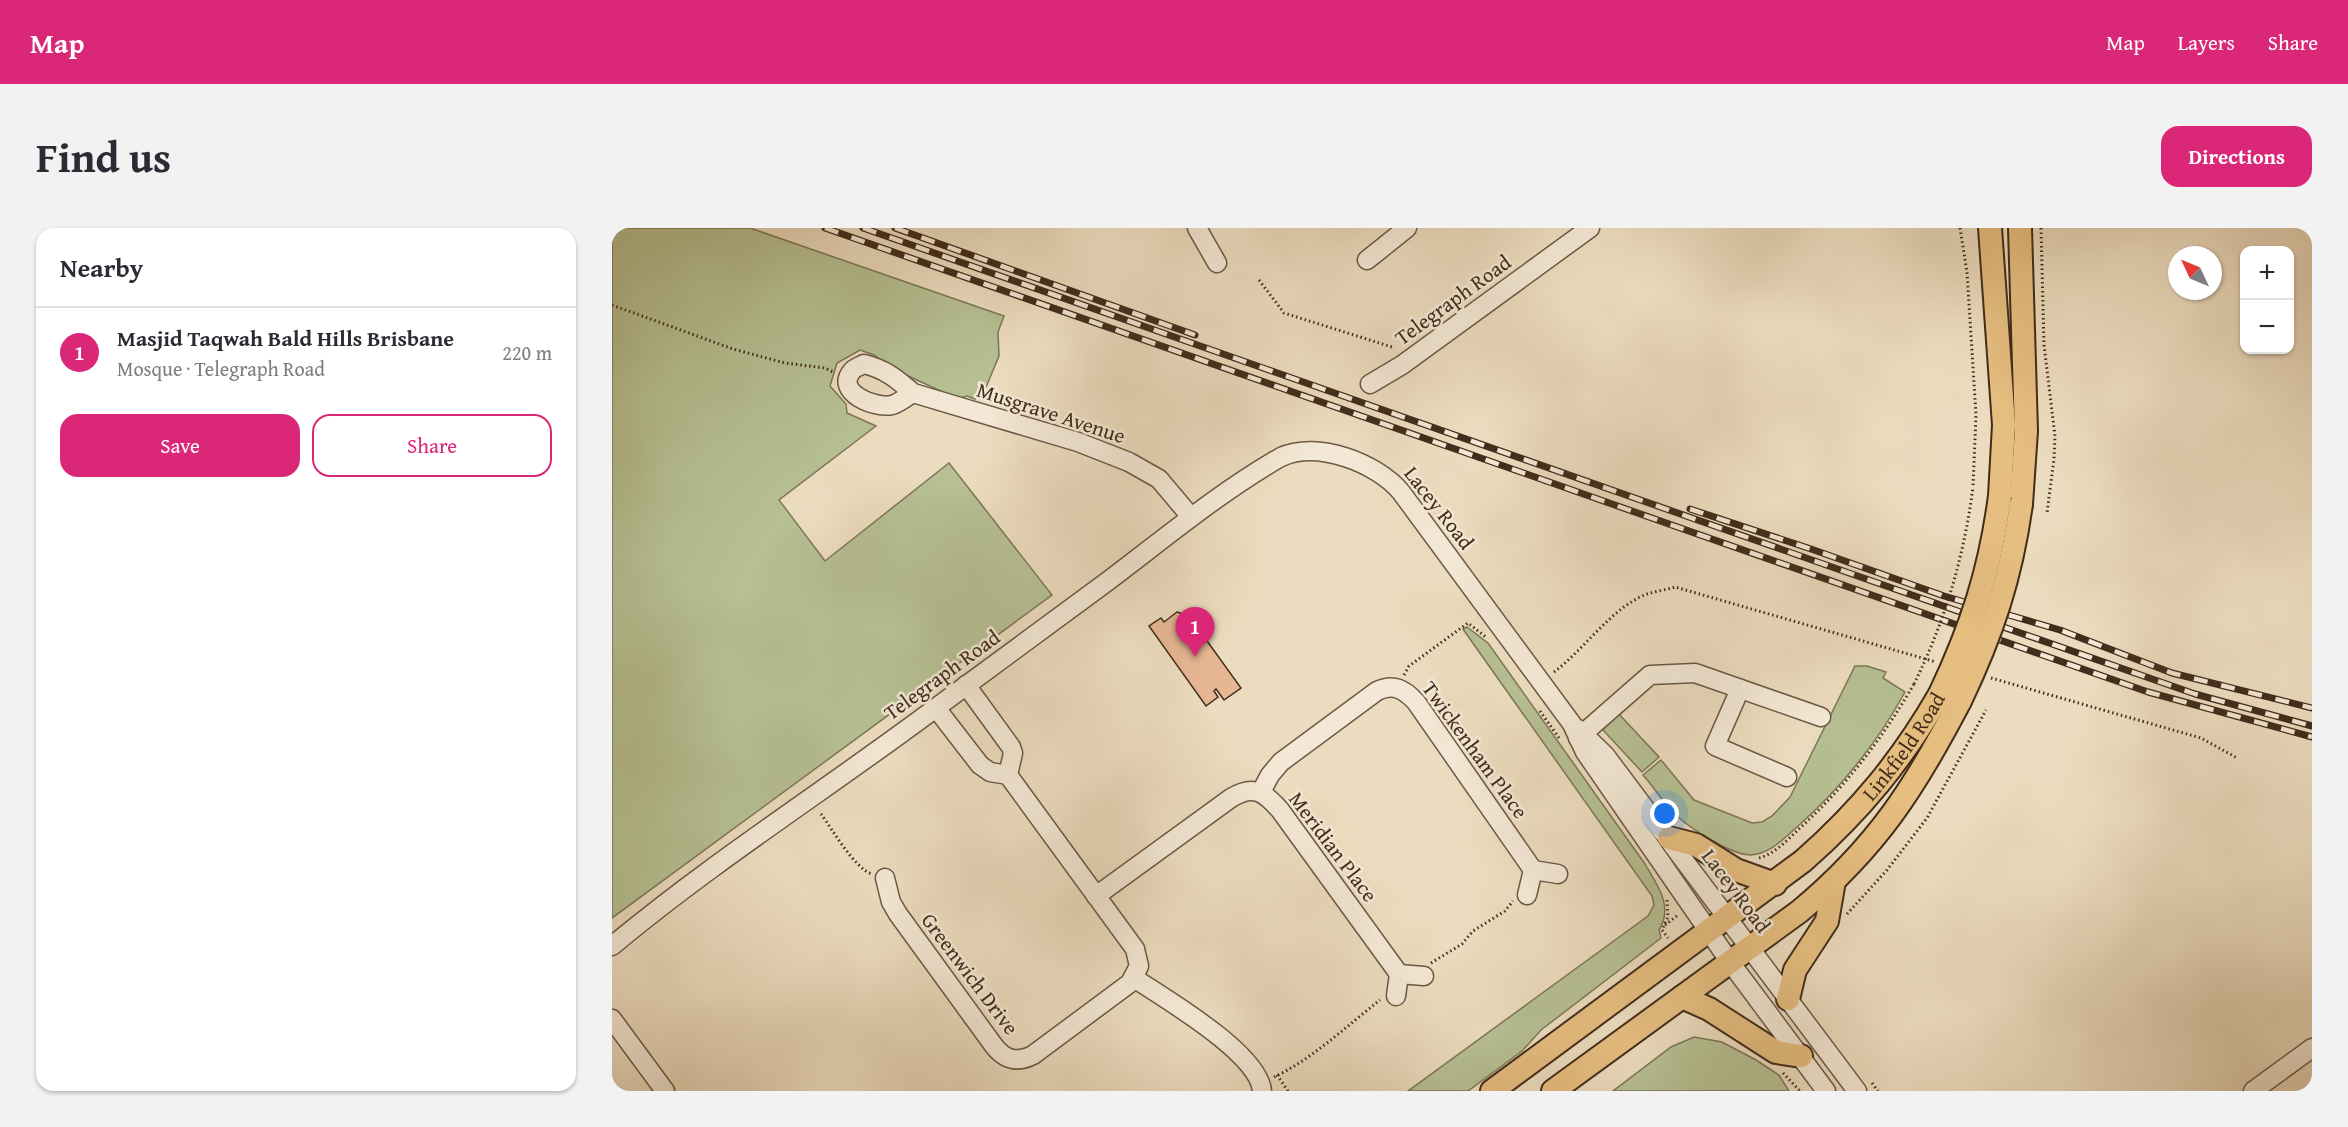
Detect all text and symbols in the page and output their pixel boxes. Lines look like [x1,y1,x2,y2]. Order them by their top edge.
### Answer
text: Map [30,22,84,63]
text: Map [2106,27,2145,58]
text: Layers [2178,27,2235,58]
text: Share [2268,27,2318,58]
text: Find us [36,126,171,187]
button: Directions [2161,126,2312,187]
street label: Telegraph Road [1388,246,1518,352]
north arrow [2168,246,2222,300]
map controls [2240,246,2294,354]
button: + [2240,246,2294,300]
text: Nearby [60,248,143,287]
button: − [2240,300,2294,354]
text: Masjid Taqwah Bald Hills Brisbane [117,322,454,354]
text: 1 [74,338,85,367]
text: 220 m [502,338,552,367]
text: Mosque · Telegraph Road [117,354,325,383]
street label: Musgrave Avenue [973,374,1129,451]
button: Save [60,414,300,477]
button: Share [312,414,552,477]
street label: Lacey Road [1397,459,1482,557]
pin: 1 [1176,608,1214,657]
street label: Telegraph Road [877,621,1007,727]
street label: Twickenham Place [1415,675,1536,825]
street label: Linkfield Road [1854,686,1953,807]
street label: Meridian Place [1281,785,1385,909]
your location [1650,799,1679,828]
street label: Lacey Road [1694,842,1779,940]
street label: Greenwich Drive [914,906,1027,1041]

